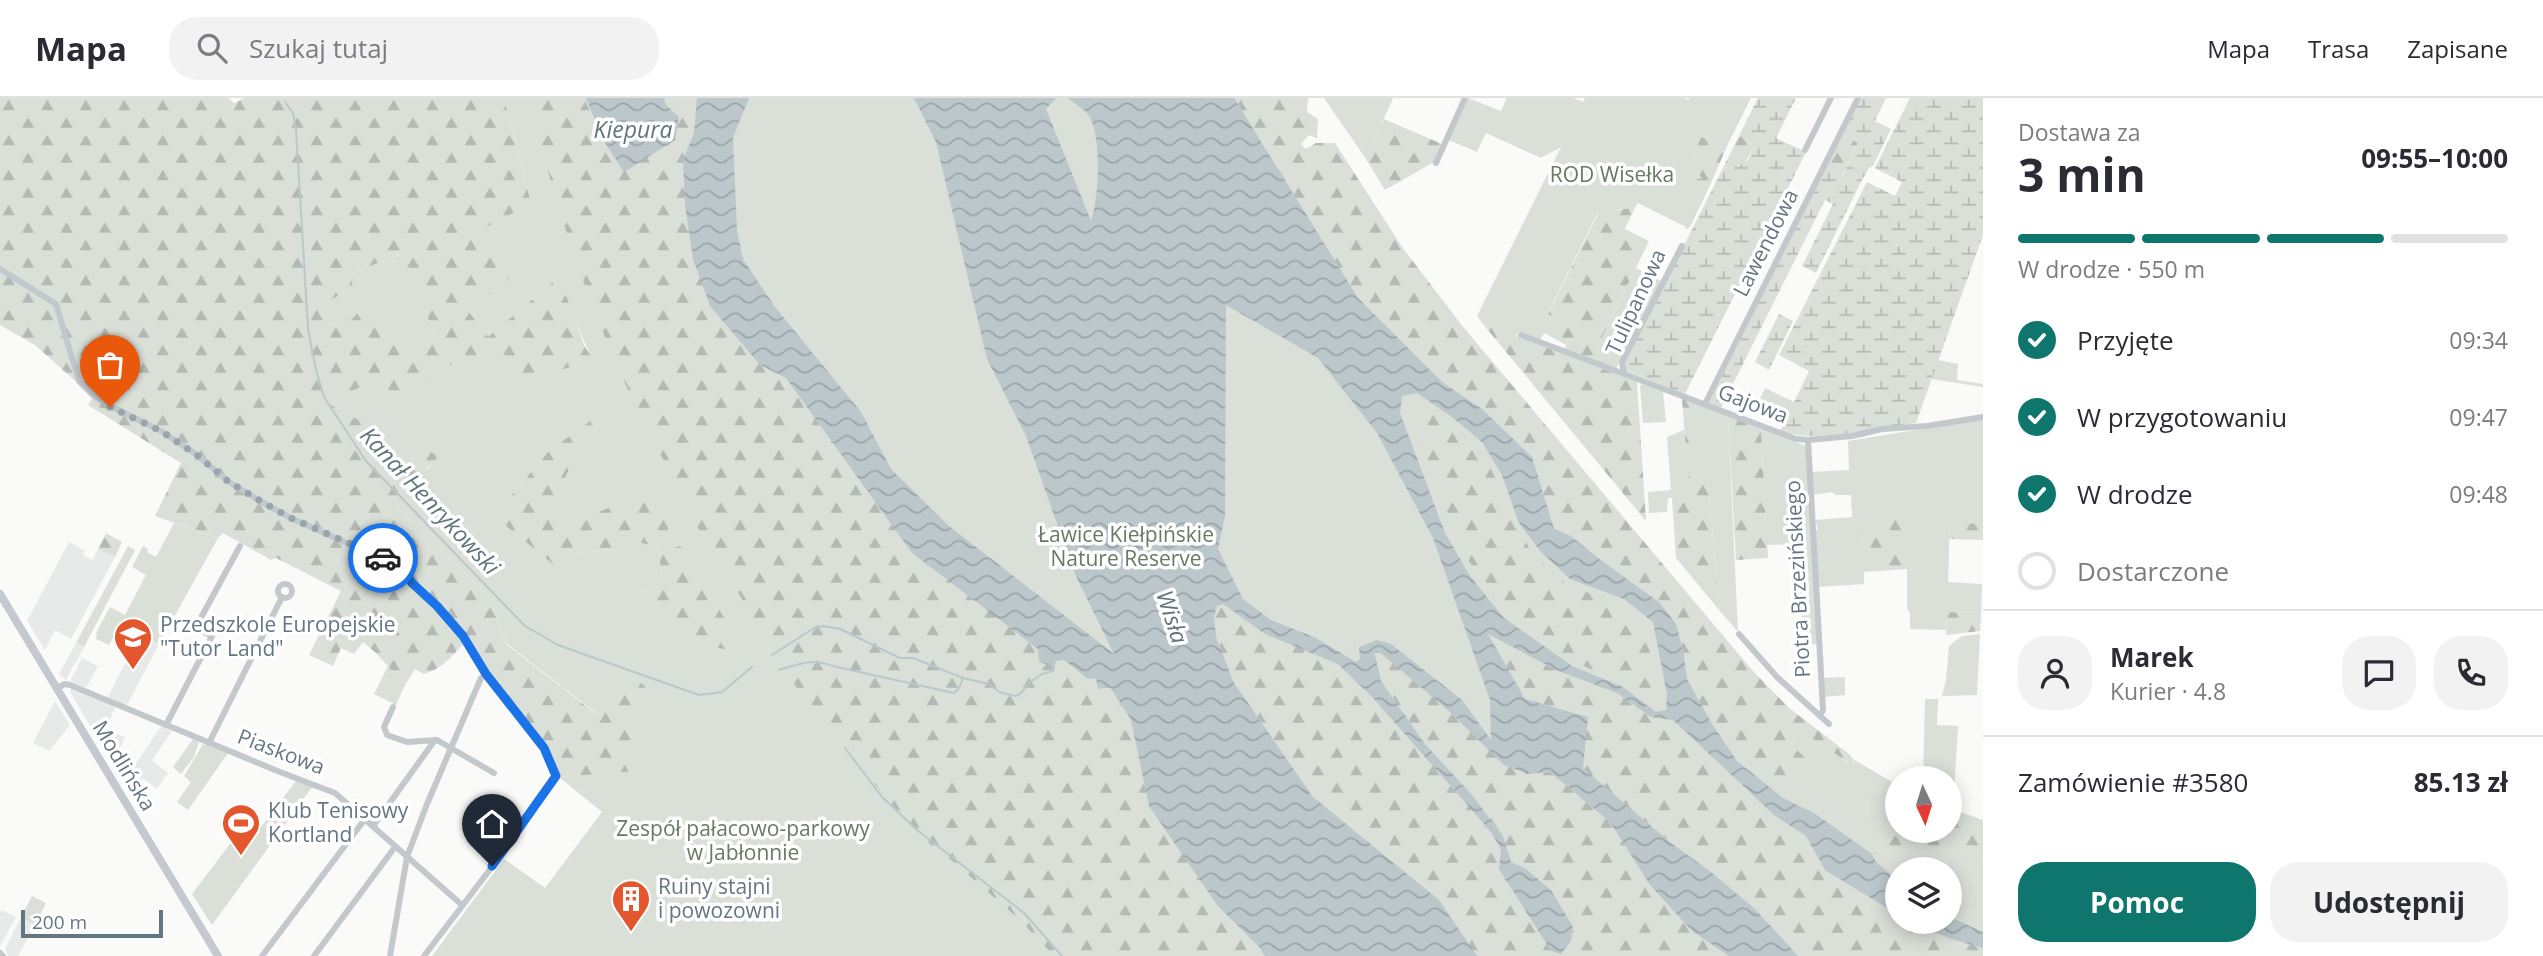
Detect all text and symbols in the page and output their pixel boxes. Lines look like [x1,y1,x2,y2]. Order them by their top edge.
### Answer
search box [169,17,659,80]
text: Mapa [35,26,127,71]
icon: search [193,29,231,67]
text: Szukaj tutaj [249,30,388,66]
text: Mapa [2207,32,2270,65]
text: Trasa [2308,32,2369,65]
text: Zapisane [2407,32,2508,65]
water label: Kiepura [594,113,672,145]
text: Dostawa za [2018,116,2141,148]
text: 09:55–10:00 [2361,140,2508,176]
text: 3 min [2018,143,2146,205]
park label: ROD Wisełka [1550,160,1674,188]
street label: Lawendowa [1726,184,1804,301]
street label: Tulipanowa [1599,244,1672,359]
text: W drodze · 550 m [2018,253,2205,285]
icon: check [2018,321,2056,359]
text: Przyjęte [2077,322,2174,358]
text: 09:34 [2449,324,2508,356]
pin [80,335,140,407]
icon: bag [91,346,129,384]
street label: Gajowa [1714,377,1792,429]
icon: check [2018,398,2056,436]
text: W przygotowaniu [2077,399,2287,435]
text: 09:47 [2449,401,2508,433]
water label: Kanał Henrykowski [354,419,509,582]
icon: check [2018,475,2056,513]
text: W drodze [2077,476,2193,512]
text: 09:48 [2449,478,2508,510]
street label: Piotra Brzezińskiego [1778,480,1816,679]
park label: Ławice Kiełpińskie Nature Reserve [1038,520,1214,572]
courier [348,523,418,593]
icon: car [364,539,402,577]
text: Dostarczone [2077,553,2229,589]
water label: Wisła [1149,586,1197,647]
place label: Przedszkole Europejskie "Tutor Land" [160,610,396,662]
school or university icon: Przedszkole Europejskie "Tutor Land" [112,616,154,671]
button: person [2018,636,2092,710]
button: chat [2342,636,2416,710]
button: phone [2434,636,2508,710]
text: Marek [2110,639,2194,675]
text: Kurier · 4.8 [2110,675,2226,707]
street label: Modlińska [87,715,163,816]
street label: Piaskowa [234,722,329,780]
text: Zamówienie #3580 [2018,764,2248,800]
text: 85.13 zł [2414,764,2508,800]
north arrow [1885,766,1962,844]
map controls [1885,766,1962,934]
pin [462,794,522,866]
place label: Klub Tenisowy Kortland [268,796,409,848]
sports icon: Klub Tenisowy Kortland [220,802,262,857]
icon: home [473,805,511,843]
park label: Zespół pałacowo-parkowy w Jabłonnie [616,814,870,866]
button: layers [1885,857,1962,934]
button: Pomoc [2018,862,2256,942]
button: Udostępnij [2270,862,2508,942]
place label: Ruiny stajni i powozowni [658,872,780,924]
building icon: Ruiny stajni i powozowni [610,878,652,933]
scale bar [21,907,163,939]
text: 200 m [32,909,87,935]

